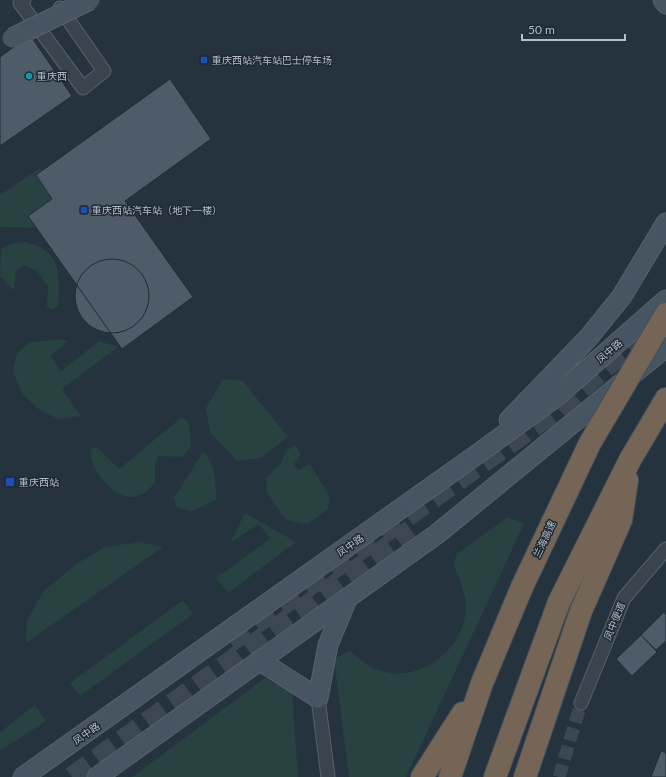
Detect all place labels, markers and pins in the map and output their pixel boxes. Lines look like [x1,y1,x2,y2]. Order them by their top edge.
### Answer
place label: 重庆西站汽车站巴士停车场 [212,54,332,66]
marker: 重庆西站汽车站巴士停车场 [199,55,209,65]
place label: 重庆西 [37,70,67,82]
marker: 重庆西 [24,71,34,81]
place label: 重庆西站汽车站（地下一楼） [92,204,222,216]
marker: 重庆西站汽车站（地下一楼） [79,205,89,215]
marker: 重庆西站 [4,476,16,488]
place label: 重庆西站 [19,476,59,488]

